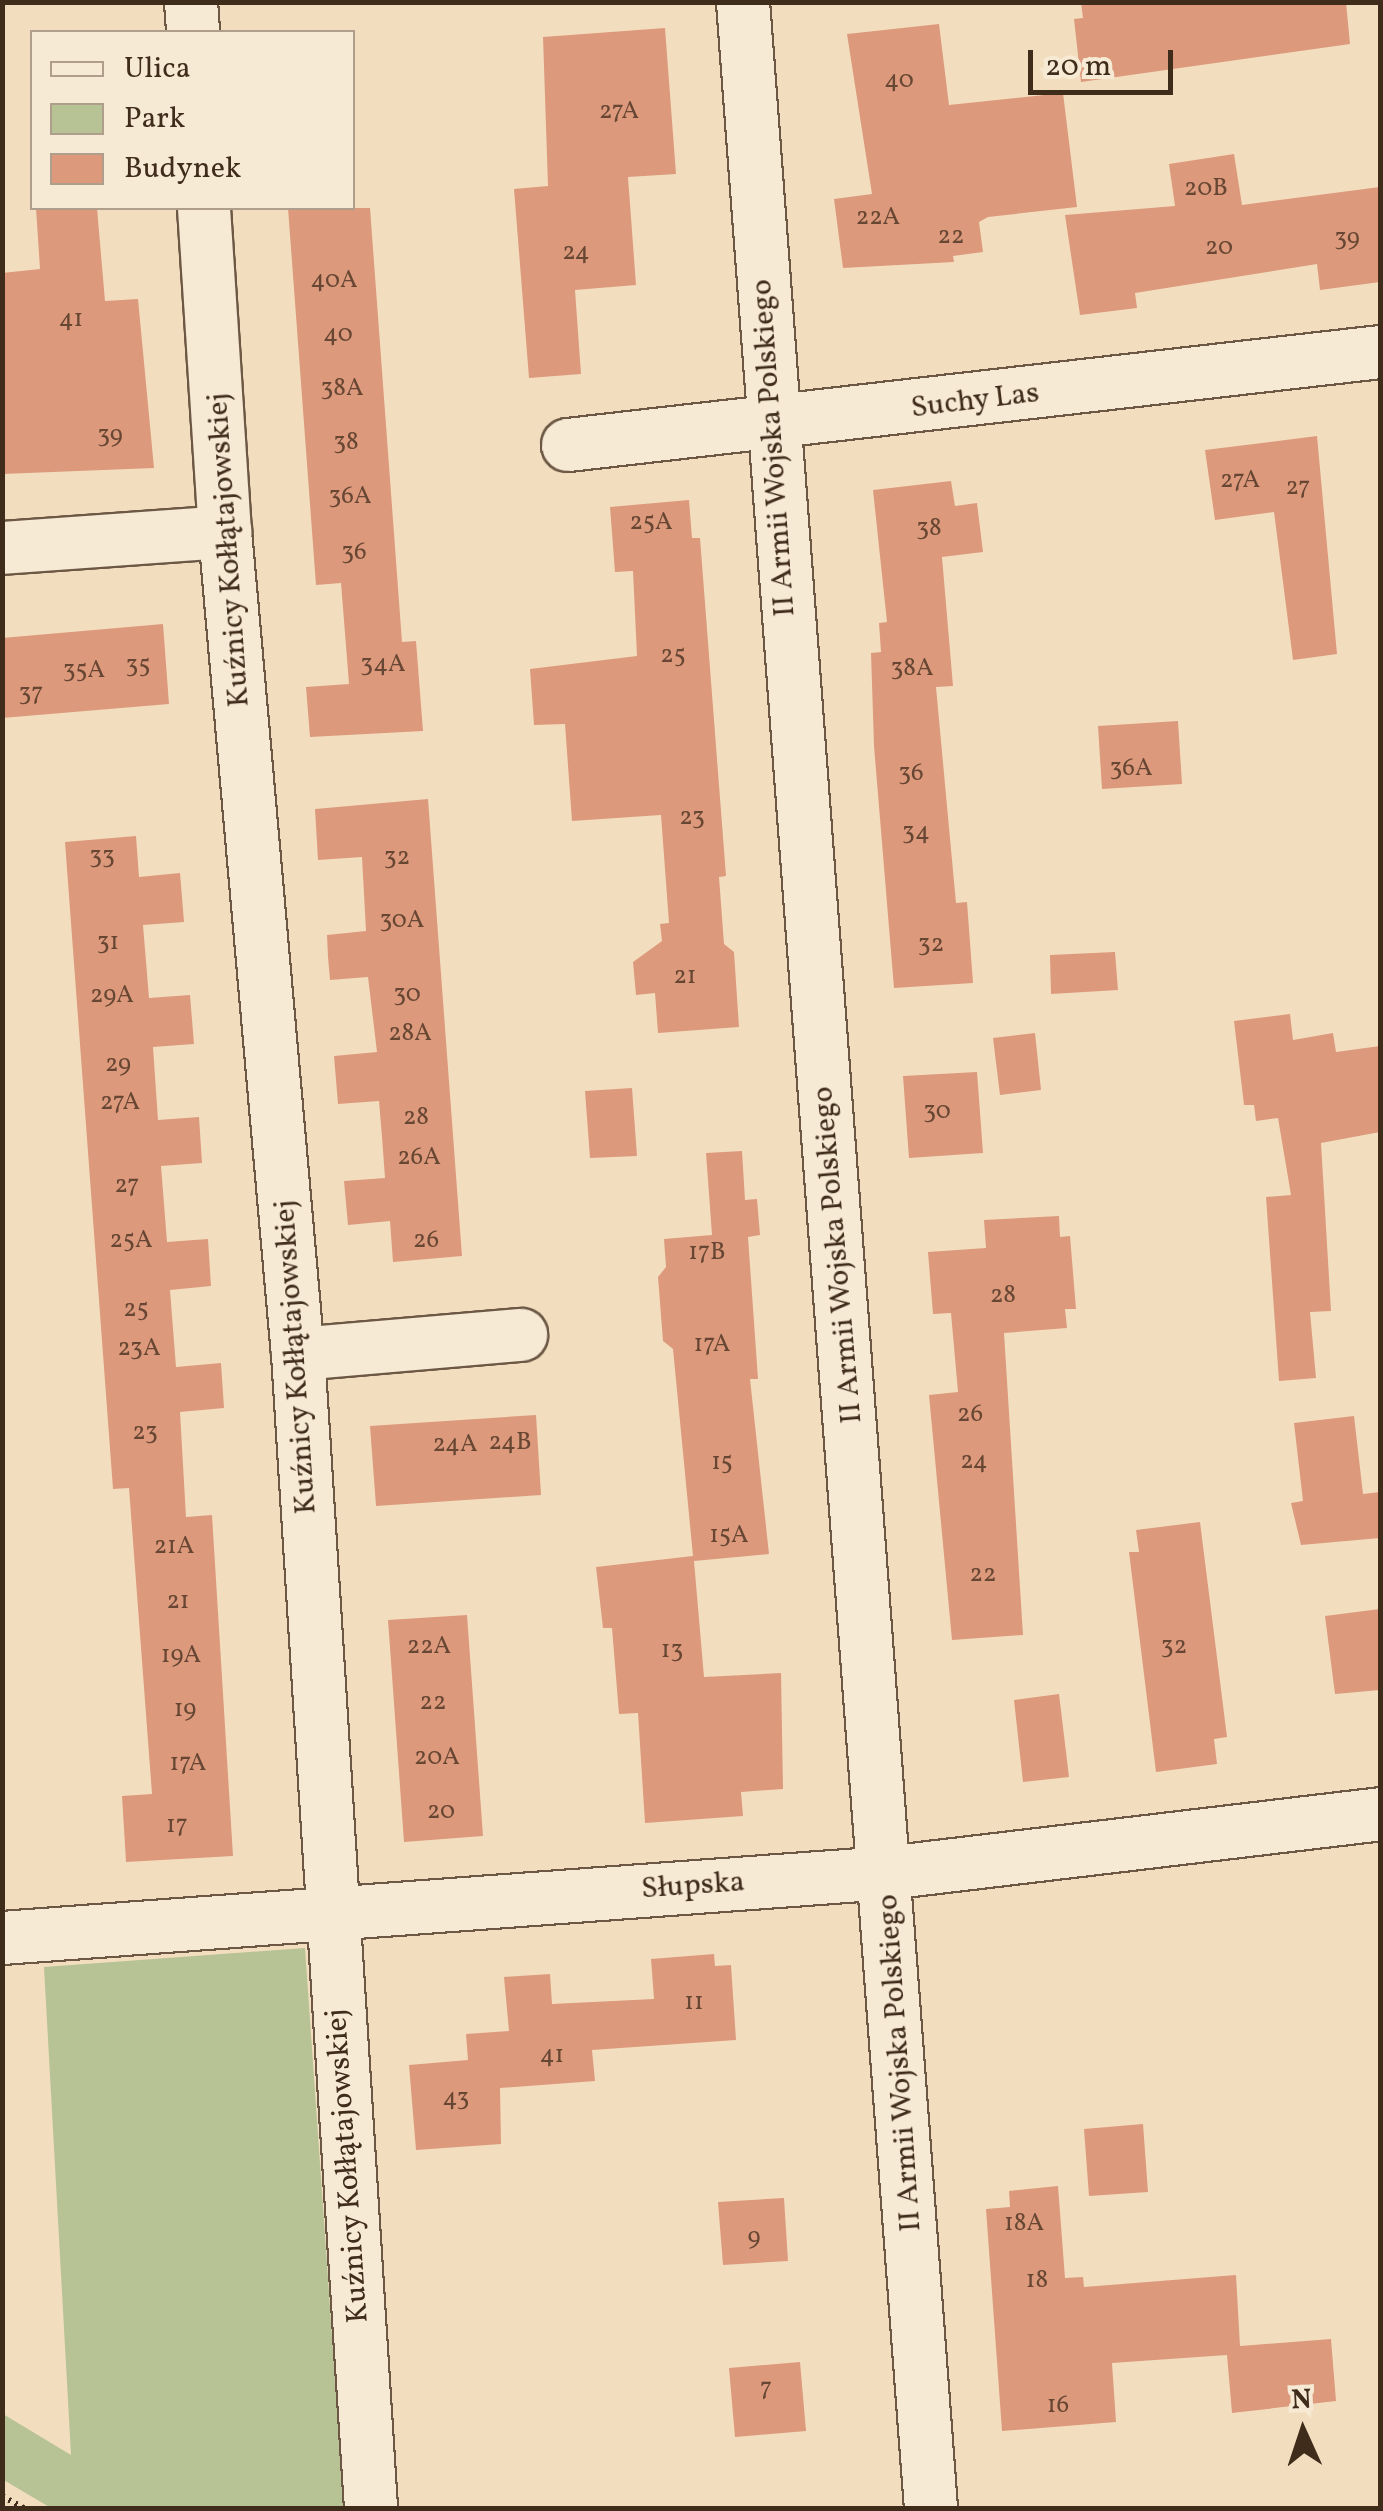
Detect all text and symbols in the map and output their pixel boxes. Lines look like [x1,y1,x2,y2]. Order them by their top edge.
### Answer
legend [30,30,355,210]
scale bar [1033,30,1178,92]
text: 20 m [1045,46,1111,88]
text: Ulica [124,48,191,90]
house number: 40 [884,66,914,96]
house number: 27A [599,97,639,127]
text: Park [124,98,185,140]
text: Budynek [124,148,241,190]
house number: 20B [1184,174,1228,204]
house number: 22A [856,203,900,233]
house number: 22 [938,222,964,252]
house number: 39 [1334,224,1360,254]
house number: 20 [1205,233,1233,263]
house number: 24 [562,238,590,268]
house number: 40A [310,266,358,296]
street label: II Armii Wojska Polskiego [744,278,804,618]
house number: 41 [59,305,83,335]
house number: 40 [323,320,353,350]
house number: 38A [320,374,364,404]
street label: Suchy Las [908,375,1042,427]
street label: Kuźnicy Kołłątajowskiej [200,391,258,709]
house number: 39 [97,421,123,451]
house number: 38 [333,428,359,458]
house number: 27A [1220,466,1260,496]
house number: 27 [1286,473,1310,503]
house number: 36A [328,482,372,512]
house number: 25A [629,508,673,538]
house number: 38 [916,514,942,544]
house number: 36 [341,538,367,568]
house number: 25 [660,641,686,671]
house number: 34A [360,650,406,680]
house number: 35 [126,651,150,681]
house number: 38A [890,654,934,684]
house number: 35A [63,656,105,686]
house number: 37 [19,679,43,709]
house number: 36A [1109,754,1153,784]
house number: 36 [898,759,924,789]
house number: 23 [679,803,705,833]
house number: 34 [902,818,930,848]
house number: 33 [89,842,115,872]
house number: 32 [384,843,410,873]
house number: 30A [380,906,424,936]
house number: 31 [97,928,119,958]
house number: 32 [918,930,944,960]
house number: 21 [673,962,697,992]
house number: 30 [393,980,421,1010]
house number: 29A [90,981,134,1011]
house number: 28A [388,1019,432,1049]
house number: 29 [105,1050,131,1080]
street label: II Armii Wojska Polskiego [805,1085,871,1425]
house number: 27A [100,1088,140,1118]
house number: 30 [923,1097,951,1127]
house number: 28 [403,1103,429,1133]
house number: 26A [397,1143,441,1173]
house number: 27 [115,1171,139,1201]
street label: Kuźnicy Kołłątajowskiej [267,1198,325,1516]
house number: 25A [109,1226,153,1256]
house number: 26 [413,1226,439,1256]
house number: 17B [688,1238,726,1268]
house number: 28 [990,1281,1016,1311]
house number: 25 [123,1295,149,1325]
house number: 17A [694,1330,730,1360]
house number: 23A [117,1334,161,1364]
house number: 26 [957,1400,983,1430]
house number: 23 [132,1418,158,1448]
house number: 24B [488,1428,532,1458]
house number: 24A [432,1430,478,1460]
house number: 24 [960,1447,988,1477]
house number: 15 [711,1448,733,1478]
house number: 15A [709,1521,749,1551]
house number: 21A [154,1532,194,1562]
house number: 22 [970,1560,996,1590]
house number: 21 [166,1587,190,1617]
house number: 22A [407,1632,451,1662]
house number: 32 [1161,1632,1187,1662]
house number: 13 [661,1636,683,1666]
house number: 19A [161,1641,201,1671]
house number: 22 [420,1688,446,1718]
house number: 19 [174,1695,196,1725]
house number: 20A [414,1743,460,1773]
house number: 17A [170,1749,206,1779]
house number: 20 [427,1797,455,1827]
house number: 17 [166,1811,188,1841]
street label: Słupska [640,1864,746,1908]
street label: II Armii Wojska Polskiego [870,1893,930,2233]
house number: 11 [684,1988,704,2018]
street label: Kuźnicy Kołłątajowskiej [319,2007,377,2325]
house number: 41 [540,2041,564,2071]
house number: 43 [443,2084,469,2114]
house number: 18A [1004,2209,1044,2239]
house number: 9 [748,2223,760,2253]
house number: 18 [1026,2266,1048,2296]
house number: 7 [760,2374,772,2404]
north arrow [1253,2381,1353,2481]
text: N [1290,2381,1313,2421]
house number: 16 [1047,2391,1069,2421]

